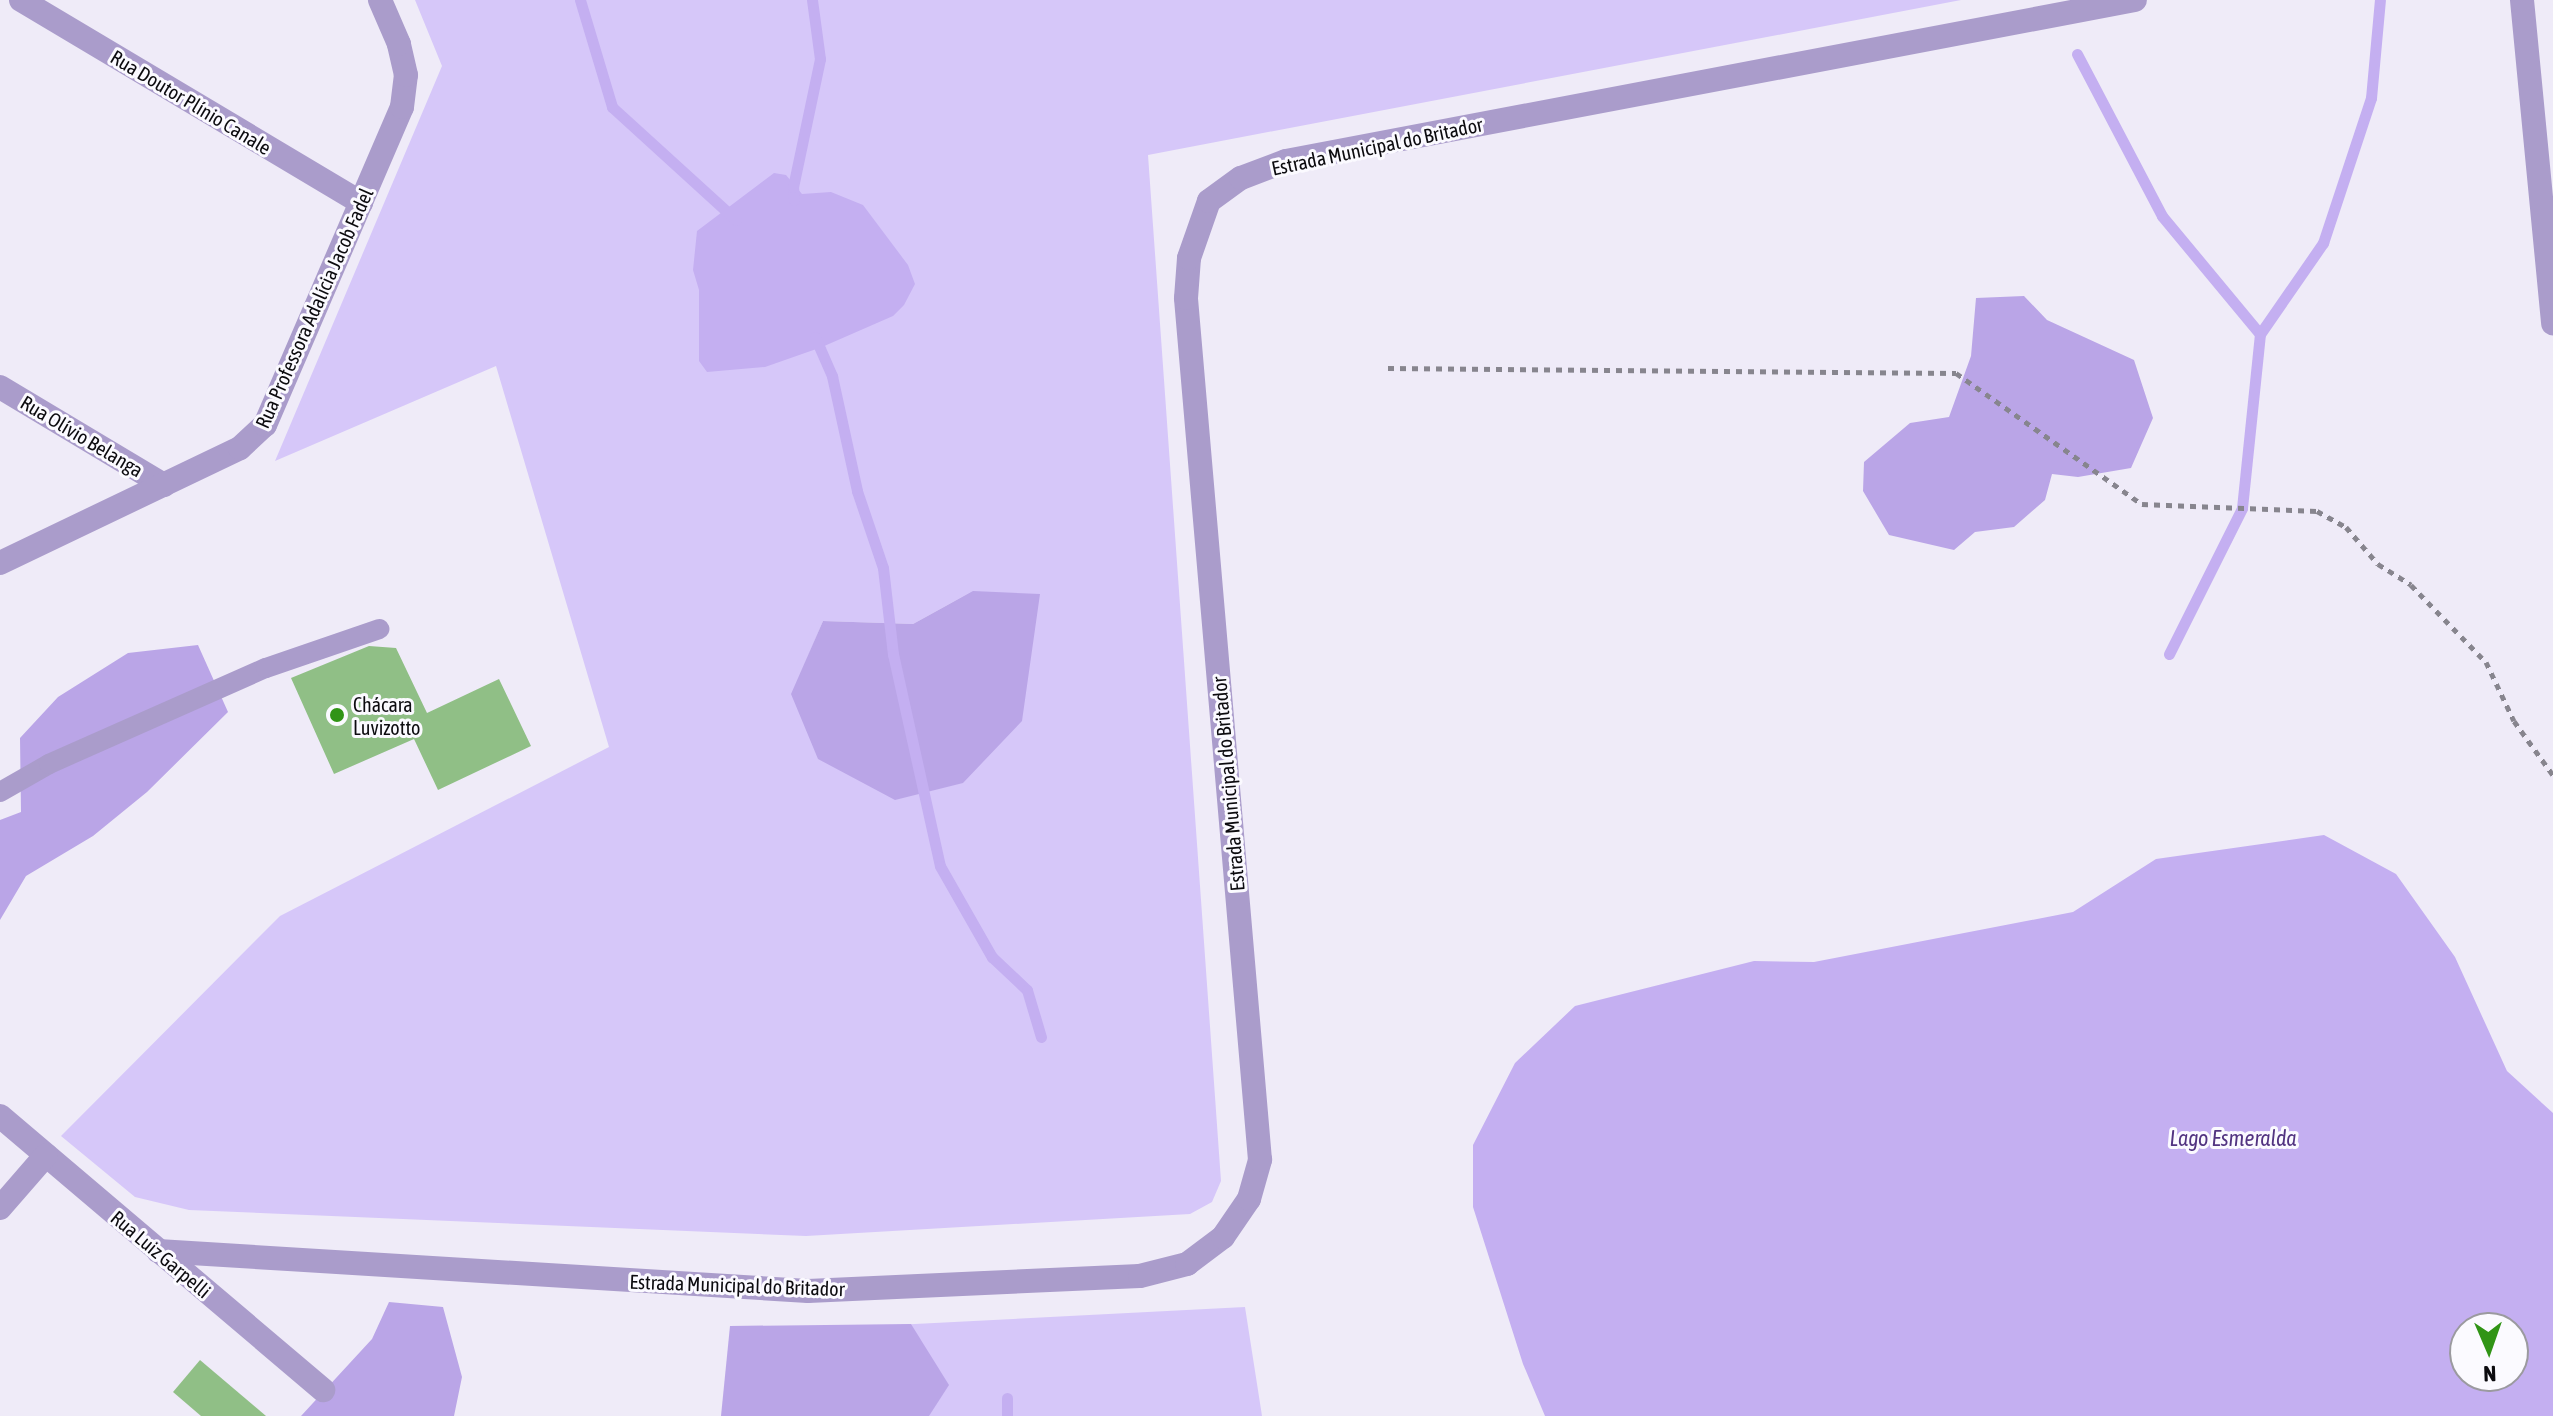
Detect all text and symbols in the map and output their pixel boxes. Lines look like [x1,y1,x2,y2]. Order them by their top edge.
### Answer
street label: Rua Doutor Plínio Canale [106,45,276,159]
street label: Estrada Municipal do Britador [1269,112,1485,180]
street label: Rua Professora Adalícia Jacob Fadel [250,184,378,432]
street label: Rua Olívio Belanga [16,390,148,482]
street label: Estrada Municipal do Britador [1207,676,1249,892]
place label: Chácara Luvizotto [353,692,420,739]
marker: Chácara Luvizotto [328,706,346,724]
water label: Lago Esmeralda [2169,1126,2297,1152]
street label: Rua Luiz Garpelli [106,1205,216,1303]
street label: Estrada Municipal do Britador [629,1269,845,1301]
north arrow [2449,1312,2529,1392]
text: N [2483,1361,2497,1387]

